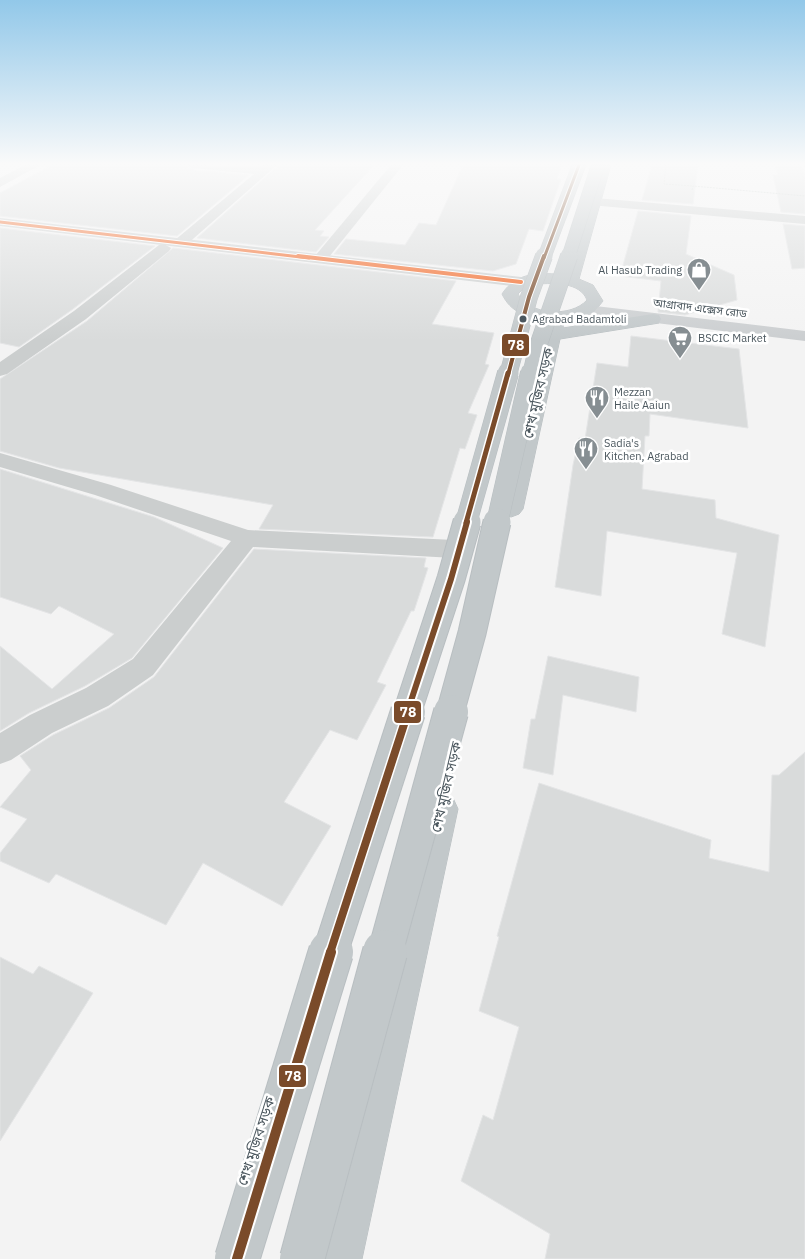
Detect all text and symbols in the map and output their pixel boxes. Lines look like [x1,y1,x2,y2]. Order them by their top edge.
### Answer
shop icon: Al Hasub Trading [686,257,712,291]
place label: Al Hasub Trading [598,263,682,277]
street label: আগ্রাবাদ এক্সেস রোড [651,295,748,321]
place label: Agrabad Badamtoli [532,312,627,326]
marker: Agrabad Badamtoli [518,314,528,324]
supermarket icon: BSCIC Market [667,325,693,359]
place label: BSCIC Market [698,331,767,345]
line badge: 78 [501,333,530,357]
text: 78 [508,336,524,354]
street label: শেখ মুজিব সড়ক [519,345,557,440]
restaurant icon: Mezzan Haile Aaiun [584,385,610,419]
place label: Mezzan Haile Aaiun [614,385,670,412]
restaurant icon: Sadia's Kitchen, Agrabad [573,436,599,470]
place label: Sadia's Kitchen, Agrabad [604,436,689,463]
line badge: 78 [393,700,422,724]
text: 78 [400,703,416,721]
street label: শেখ মুজিব সড়ক [427,739,465,834]
line badge: 78 [278,1064,307,1088]
text: 78 [285,1067,301,1085]
street label: শেখ মুজিব সড়ক [233,1094,279,1188]

